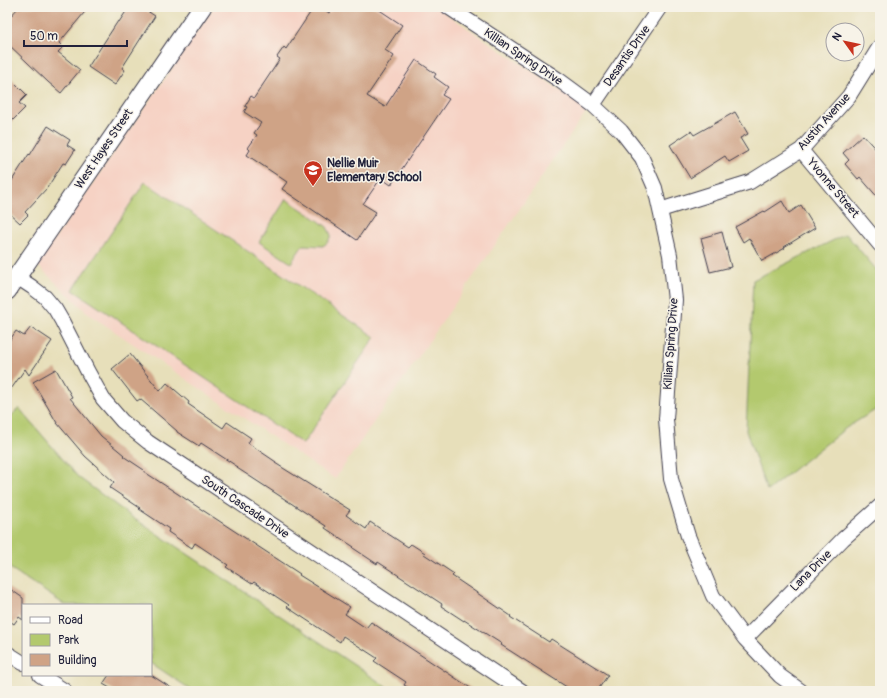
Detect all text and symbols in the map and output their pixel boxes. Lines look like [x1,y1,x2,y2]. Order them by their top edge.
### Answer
scale bar [24,22,127,48]
street label: Desantis Drive [600,22,654,89]
north arrow [825,22,865,62]
street label: Killian Spring Drive [481,25,565,89]
text: 50 m [30,29,58,44]
text: N [830,30,845,43]
street label: Austin Avenue [794,90,854,154]
street label: West Hayes Street [72,106,136,192]
street label: Yvonne Street [803,154,862,221]
place label: Nellie Muir Elementary School [327,156,422,185]
school or university icon: Nellie Muir Elementary School [302,159,324,187]
street label: Killian Spring Drive [660,298,682,390]
street label: South Cascade Drive [198,472,292,542]
street label: Lana Drive [787,547,835,595]
legend [22,604,152,676]
text: Road [58,613,83,628]
text: Park [58,633,79,648]
text: Building [58,653,97,668]

